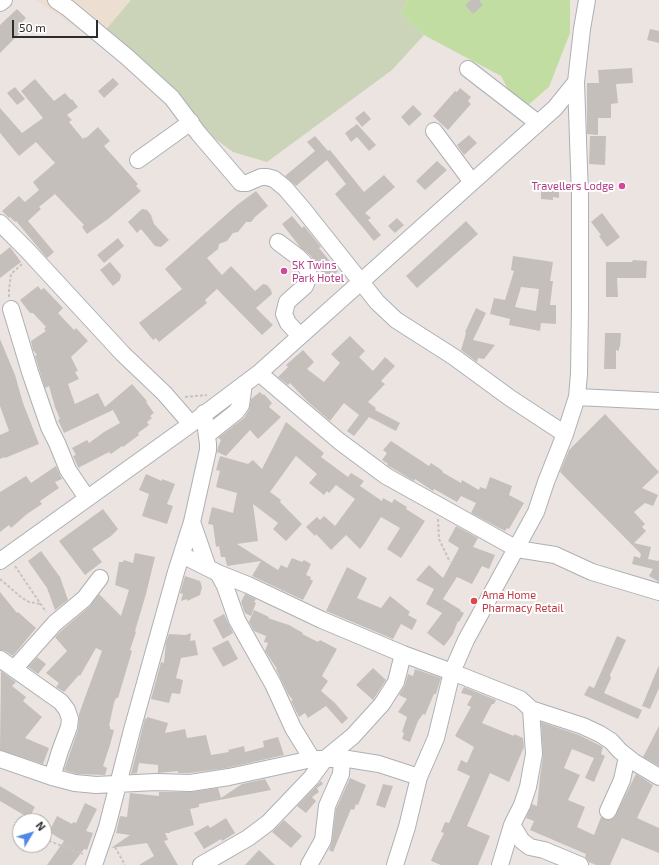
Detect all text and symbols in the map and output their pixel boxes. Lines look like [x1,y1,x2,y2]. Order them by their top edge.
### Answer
scale bar [14,12,100,38]
text: 50 m [19,20,46,34]
place label: Travellers Lodge [531,179,614,193]
marker: Travellers Lodge [617,181,627,191]
place label: SK Twins Park Hotel [292,258,344,284]
marker: SK Twins Park Hotel [279,266,289,276]
place label: Ama Home Pharmacy Retail [482,588,564,614]
marker: Ama Home Pharmacy Retail [469,596,479,606]
north arrow [12,813,52,853]
text: N [33,819,49,833]

